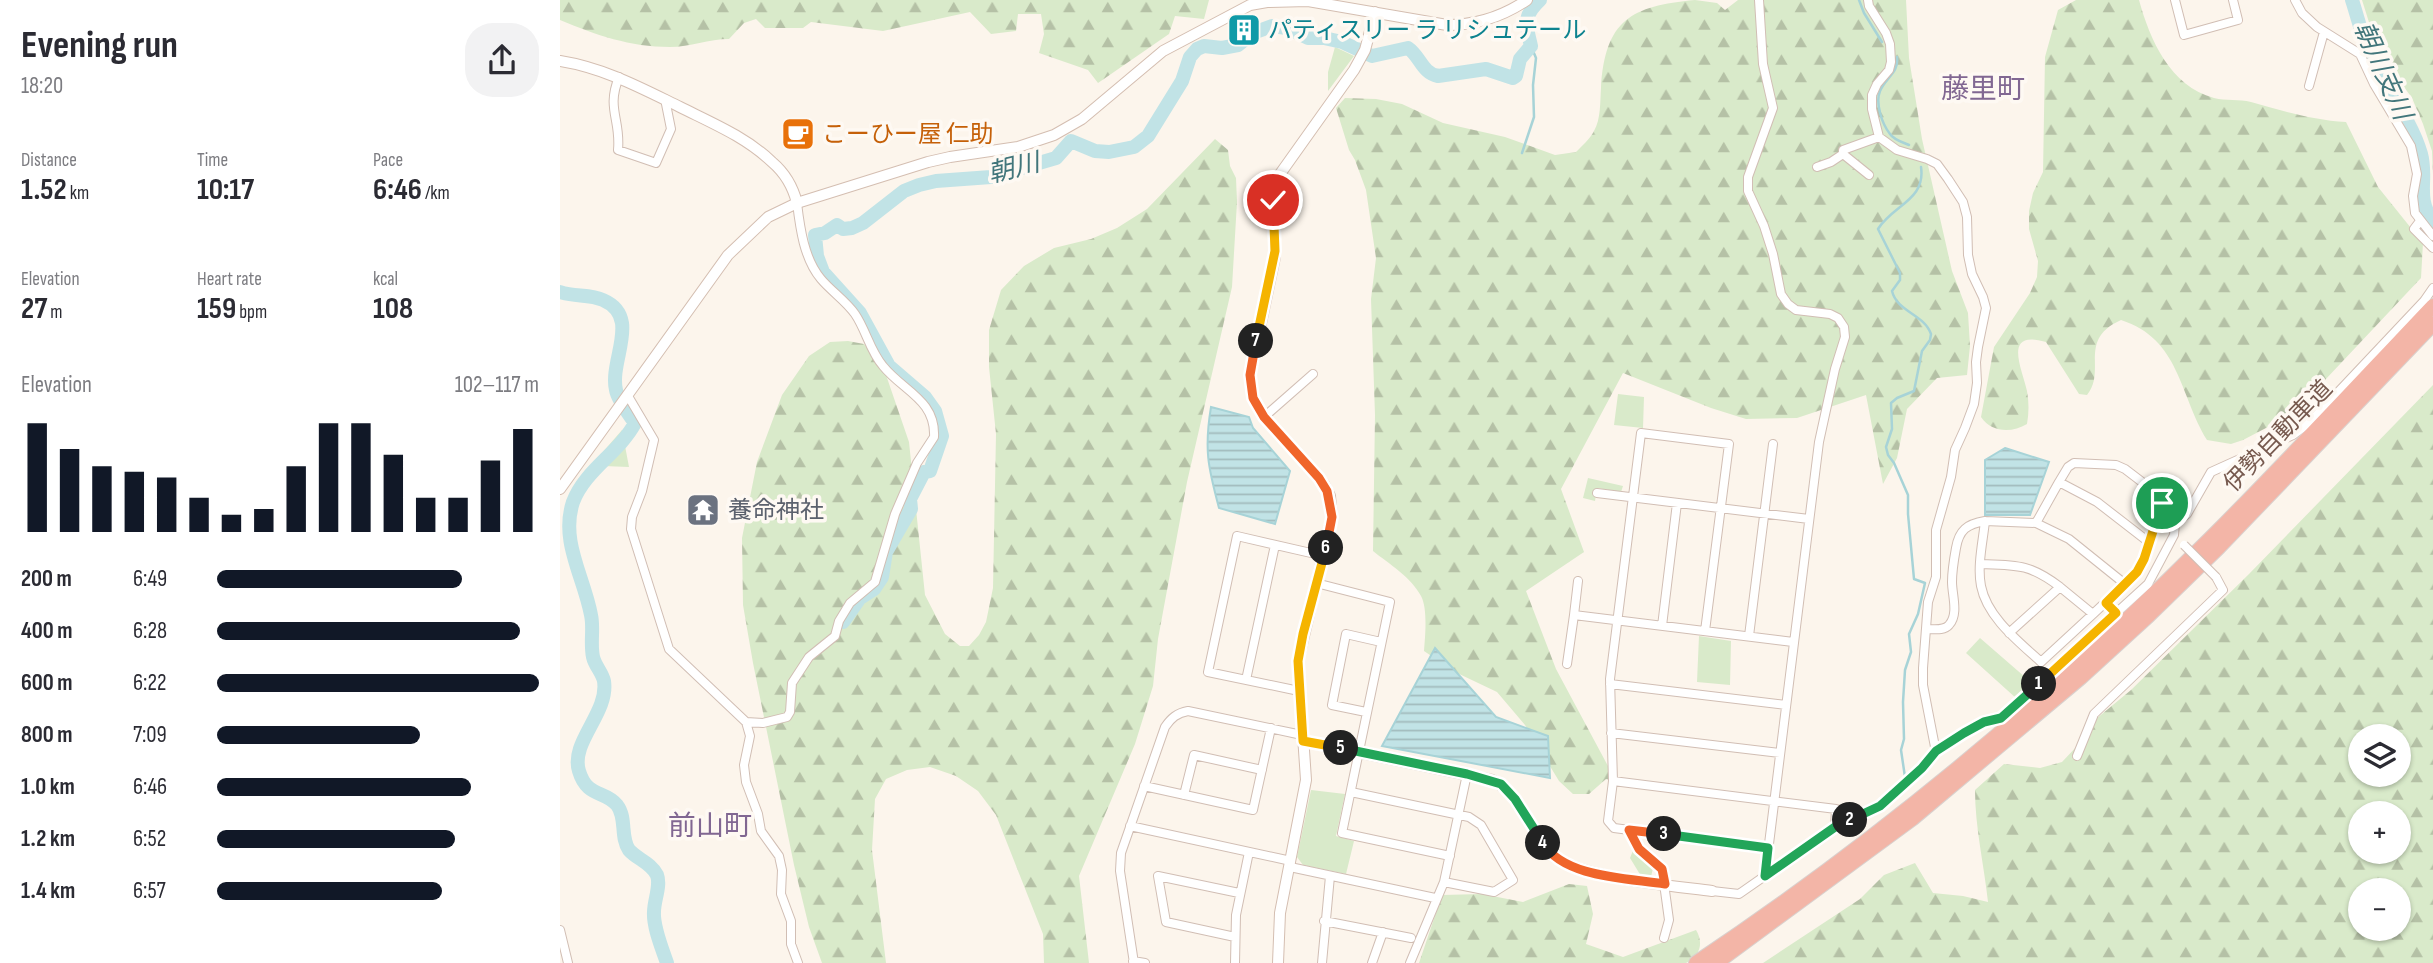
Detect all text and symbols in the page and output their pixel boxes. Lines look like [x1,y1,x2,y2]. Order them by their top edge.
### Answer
building icon: パティスリー ラ リシュテール [1225,11,1263,49]
place label: パティスリー ラ リシュテール [1268,16,1586,45]
water label: 朝川支川 [2347,17,2419,128]
text: Evening run [21,23,178,68]
button: share [465,23,539,97]
text: 18:20 [21,72,63,100]
district label: 藤里町 [1941,73,2025,106]
cafe icon: こーひー屋 仁助 [779,115,817,153]
place label: こーひー屋 仁助 [822,120,994,149]
water label: 朝川 [985,147,1046,190]
text: Distance [21,149,77,172]
text: Time [197,149,228,172]
text: Pace [373,149,403,172]
pin [1243,170,1303,230]
text: 1.52 [21,172,67,208]
text: 10:17 [197,172,254,208]
text: 6:46 [373,172,422,208]
icon: check [1254,181,1292,219]
text: km [67,182,89,205]
text: /km [422,182,450,205]
text: Elevation [21,268,80,291]
text: Heart rate [197,268,262,291]
text: kcal [373,268,398,291]
text: 27 [21,291,47,327]
text: 159 [197,291,236,327]
text: 108 [373,291,413,327]
text: m [47,301,62,324]
text: bpm [236,301,267,324]
pin: 7 [1238,324,1274,358]
text: 7 [1251,329,1260,352]
text: Elevation [21,371,92,399]
text: 102–117 m [455,371,539,399]
street label: 伊勢自動車道 [2218,374,2338,498]
pin [2132,473,2192,533]
icon: arrive [2143,484,2181,522]
temple icon: 養命神社 [684,491,722,529]
place label: 養命神社 [728,496,824,525]
pin: 6 [1308,530,1344,566]
text: 6 [1321,536,1330,559]
text: 200 m [21,565,72,593]
text: 6:49 [133,565,167,593]
text: 400 m [21,617,72,645]
text: 6:28 [133,617,167,645]
pin: 1 [2022,666,2056,702]
text: 600 m [21,669,73,697]
text: 6:22 [133,669,166,697]
text: 1 [2035,672,2042,695]
text: 800 m [21,721,73,749]
text: 7:09 [133,721,167,749]
map controls [2348,724,2411,941]
button: layers [2348,724,2411,787]
pin: 5 [1324,730,1358,766]
text: 5 [1336,736,1345,759]
text: 1.0 km [21,773,75,801]
text: 6:46 [133,773,167,801]
button: + [2348,801,2411,864]
pin: 2 [1832,802,1868,838]
text: 2 [1845,808,1854,831]
district label: 前山町 [668,810,752,843]
pin: 3 [1646,816,1682,852]
text: 3 [1659,822,1668,845]
text: 1.2 km [21,825,75,853]
text: 6:52 [133,825,166,853]
pin: 4 [1525,826,1560,860]
text: 4 [1538,831,1547,854]
text: 1.4 km [21,877,75,905]
text: 6:57 [133,877,166,905]
button: − [2348,878,2411,941]

